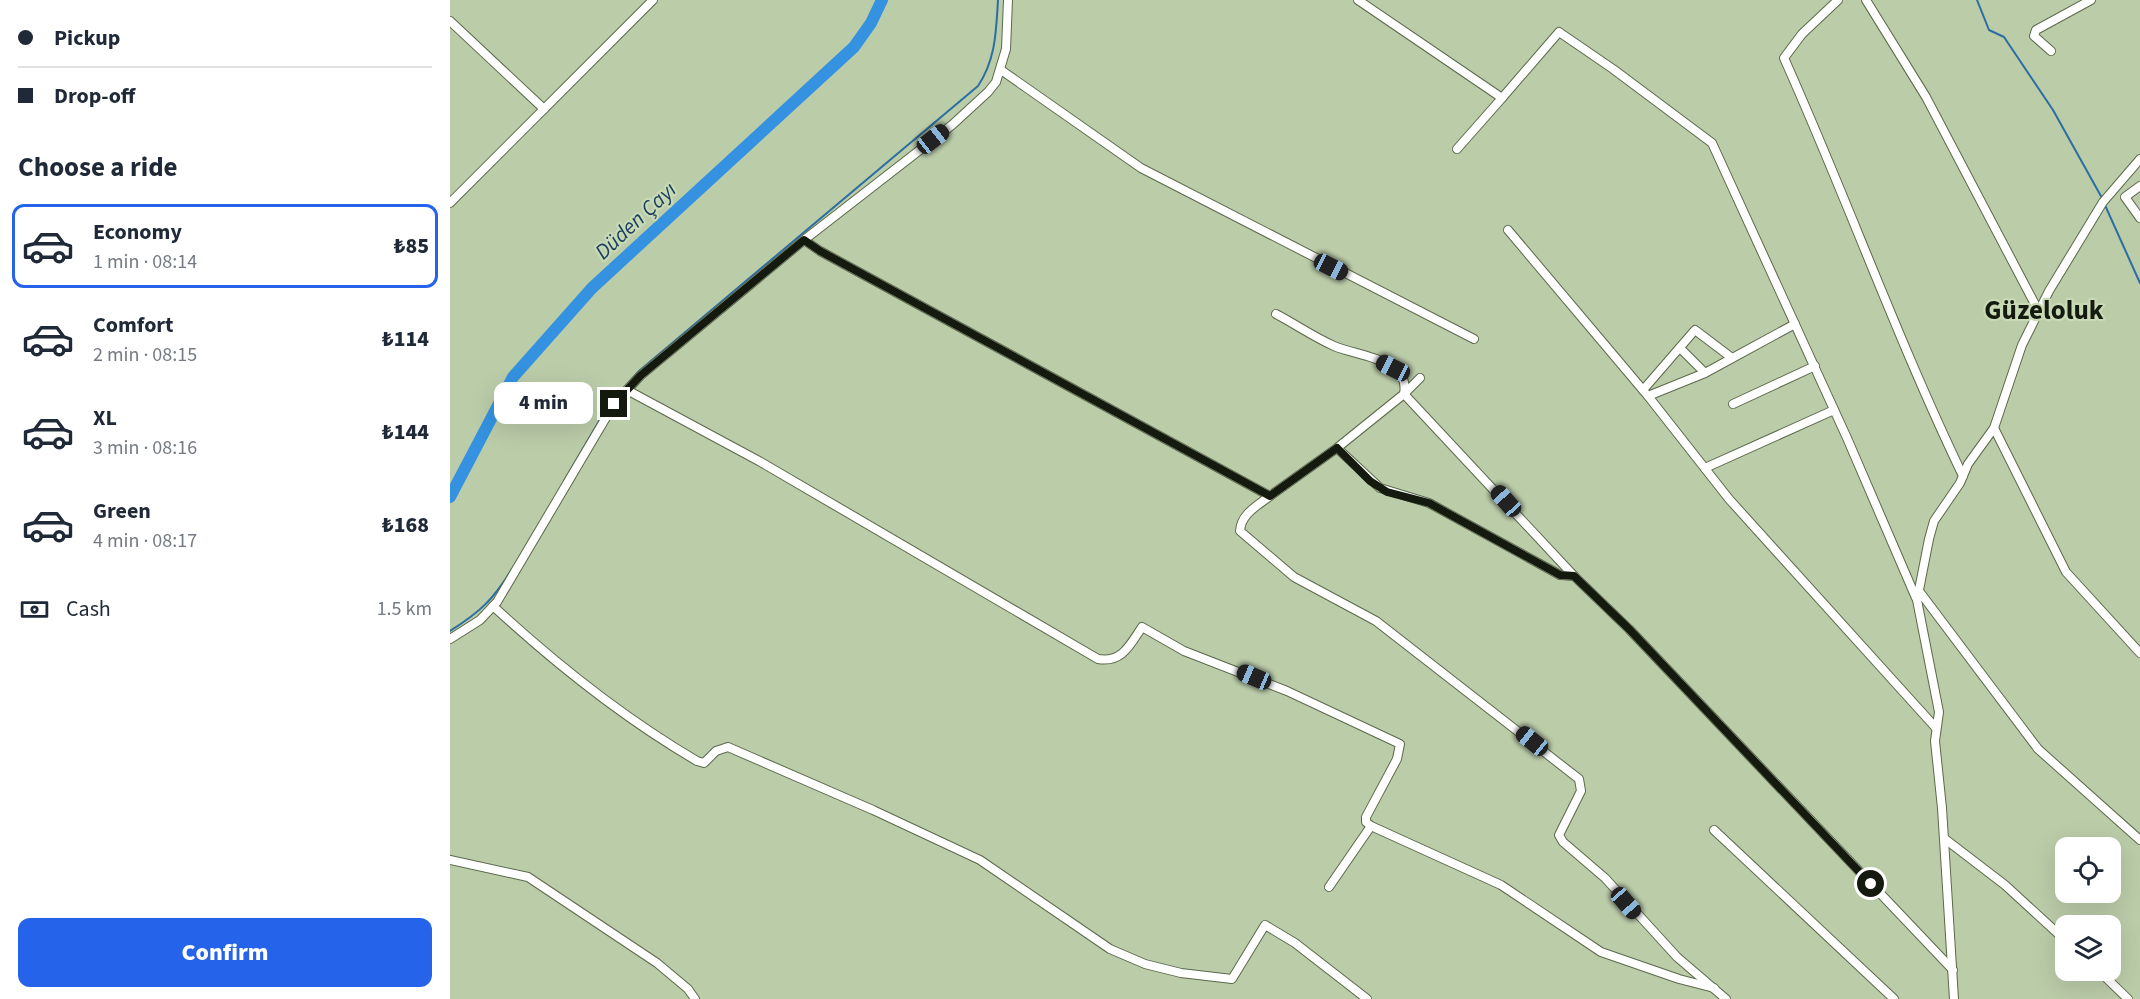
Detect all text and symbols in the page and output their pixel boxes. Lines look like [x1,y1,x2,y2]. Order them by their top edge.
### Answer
text: Pickup [54,22,120,54]
text: Drop-off [54,80,135,112]
car [913,121,953,157]
text: Choose a ride [18,148,178,187]
water label: Düden Çayı [588,174,684,267]
text: Economy [93,216,182,248]
icon: car [21,219,75,273]
text: ₺85 [394,230,429,262]
text: 1 min · 08:14 [93,248,197,276]
car [1311,251,1351,283]
district label: Güzeloluk [1984,291,2104,330]
text: Comfort [93,309,174,341]
icon: car [21,312,75,366]
text: ₺114 [382,323,429,355]
text: 2 min · 08:15 [93,341,197,369]
car [1373,352,1413,384]
callout: 4 min [494,383,593,425]
text: 4 min [519,389,568,417]
route end [600,390,627,417]
text: XL [93,402,117,434]
icon: car [21,405,75,459]
text: ₺144 [382,416,429,448]
text: 3 min · 08:16 [93,434,197,462]
car [1487,482,1525,520]
text: Green [93,495,151,527]
icon: car [21,498,75,552]
text: ₺168 [382,509,429,541]
text: 4 min · 08:17 [93,527,197,555]
icon: cash [18,593,51,626]
text: Cash [66,593,111,625]
text: 1.5 km [377,595,432,623]
car [1234,662,1274,692]
car [1512,723,1552,759]
map controls [2055,837,2121,981]
button: locate [2055,837,2121,903]
route start [1857,870,1884,897]
car [1607,884,1645,922]
button: layers [2055,915,2121,981]
button: Confirm [18,918,432,987]

